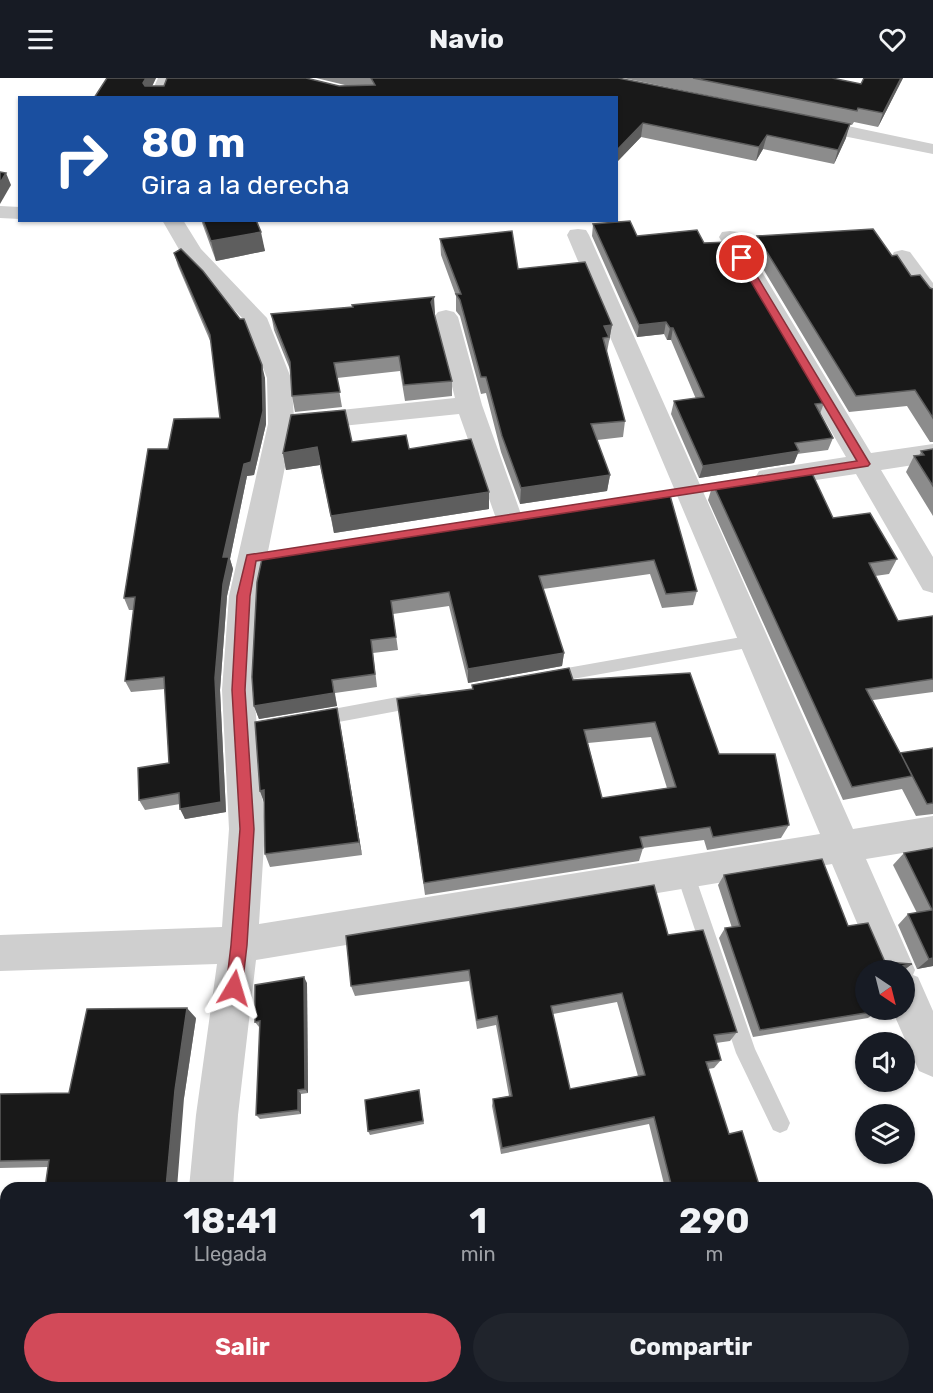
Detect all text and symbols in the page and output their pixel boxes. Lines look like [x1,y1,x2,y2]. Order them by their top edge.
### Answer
icon: menu [24,23,57,56]
text: Navio [429,23,504,55]
icon: heart [876,23,909,56]
text: 80 m [141,118,245,168]
icon: right [42,120,120,198]
text: Gira a la derecha [141,169,350,201]
pin [716,232,767,283]
icon: arrive [725,241,758,274]
position arrow [202,956,266,1020]
north arrow [855,960,915,1020]
map controls [855,960,915,1164]
button: sound [855,1032,915,1092]
button: layers [855,1104,915,1164]
text: 18:41 [183,1199,278,1242]
text: 1 [469,1199,487,1242]
text: 290 [679,1199,750,1242]
text: Llegada [194,1242,267,1266]
text: min [461,1242,496,1266]
text: m [705,1242,723,1266]
button: Salir [24,1313,461,1382]
button: Compartir [473,1313,909,1382]

